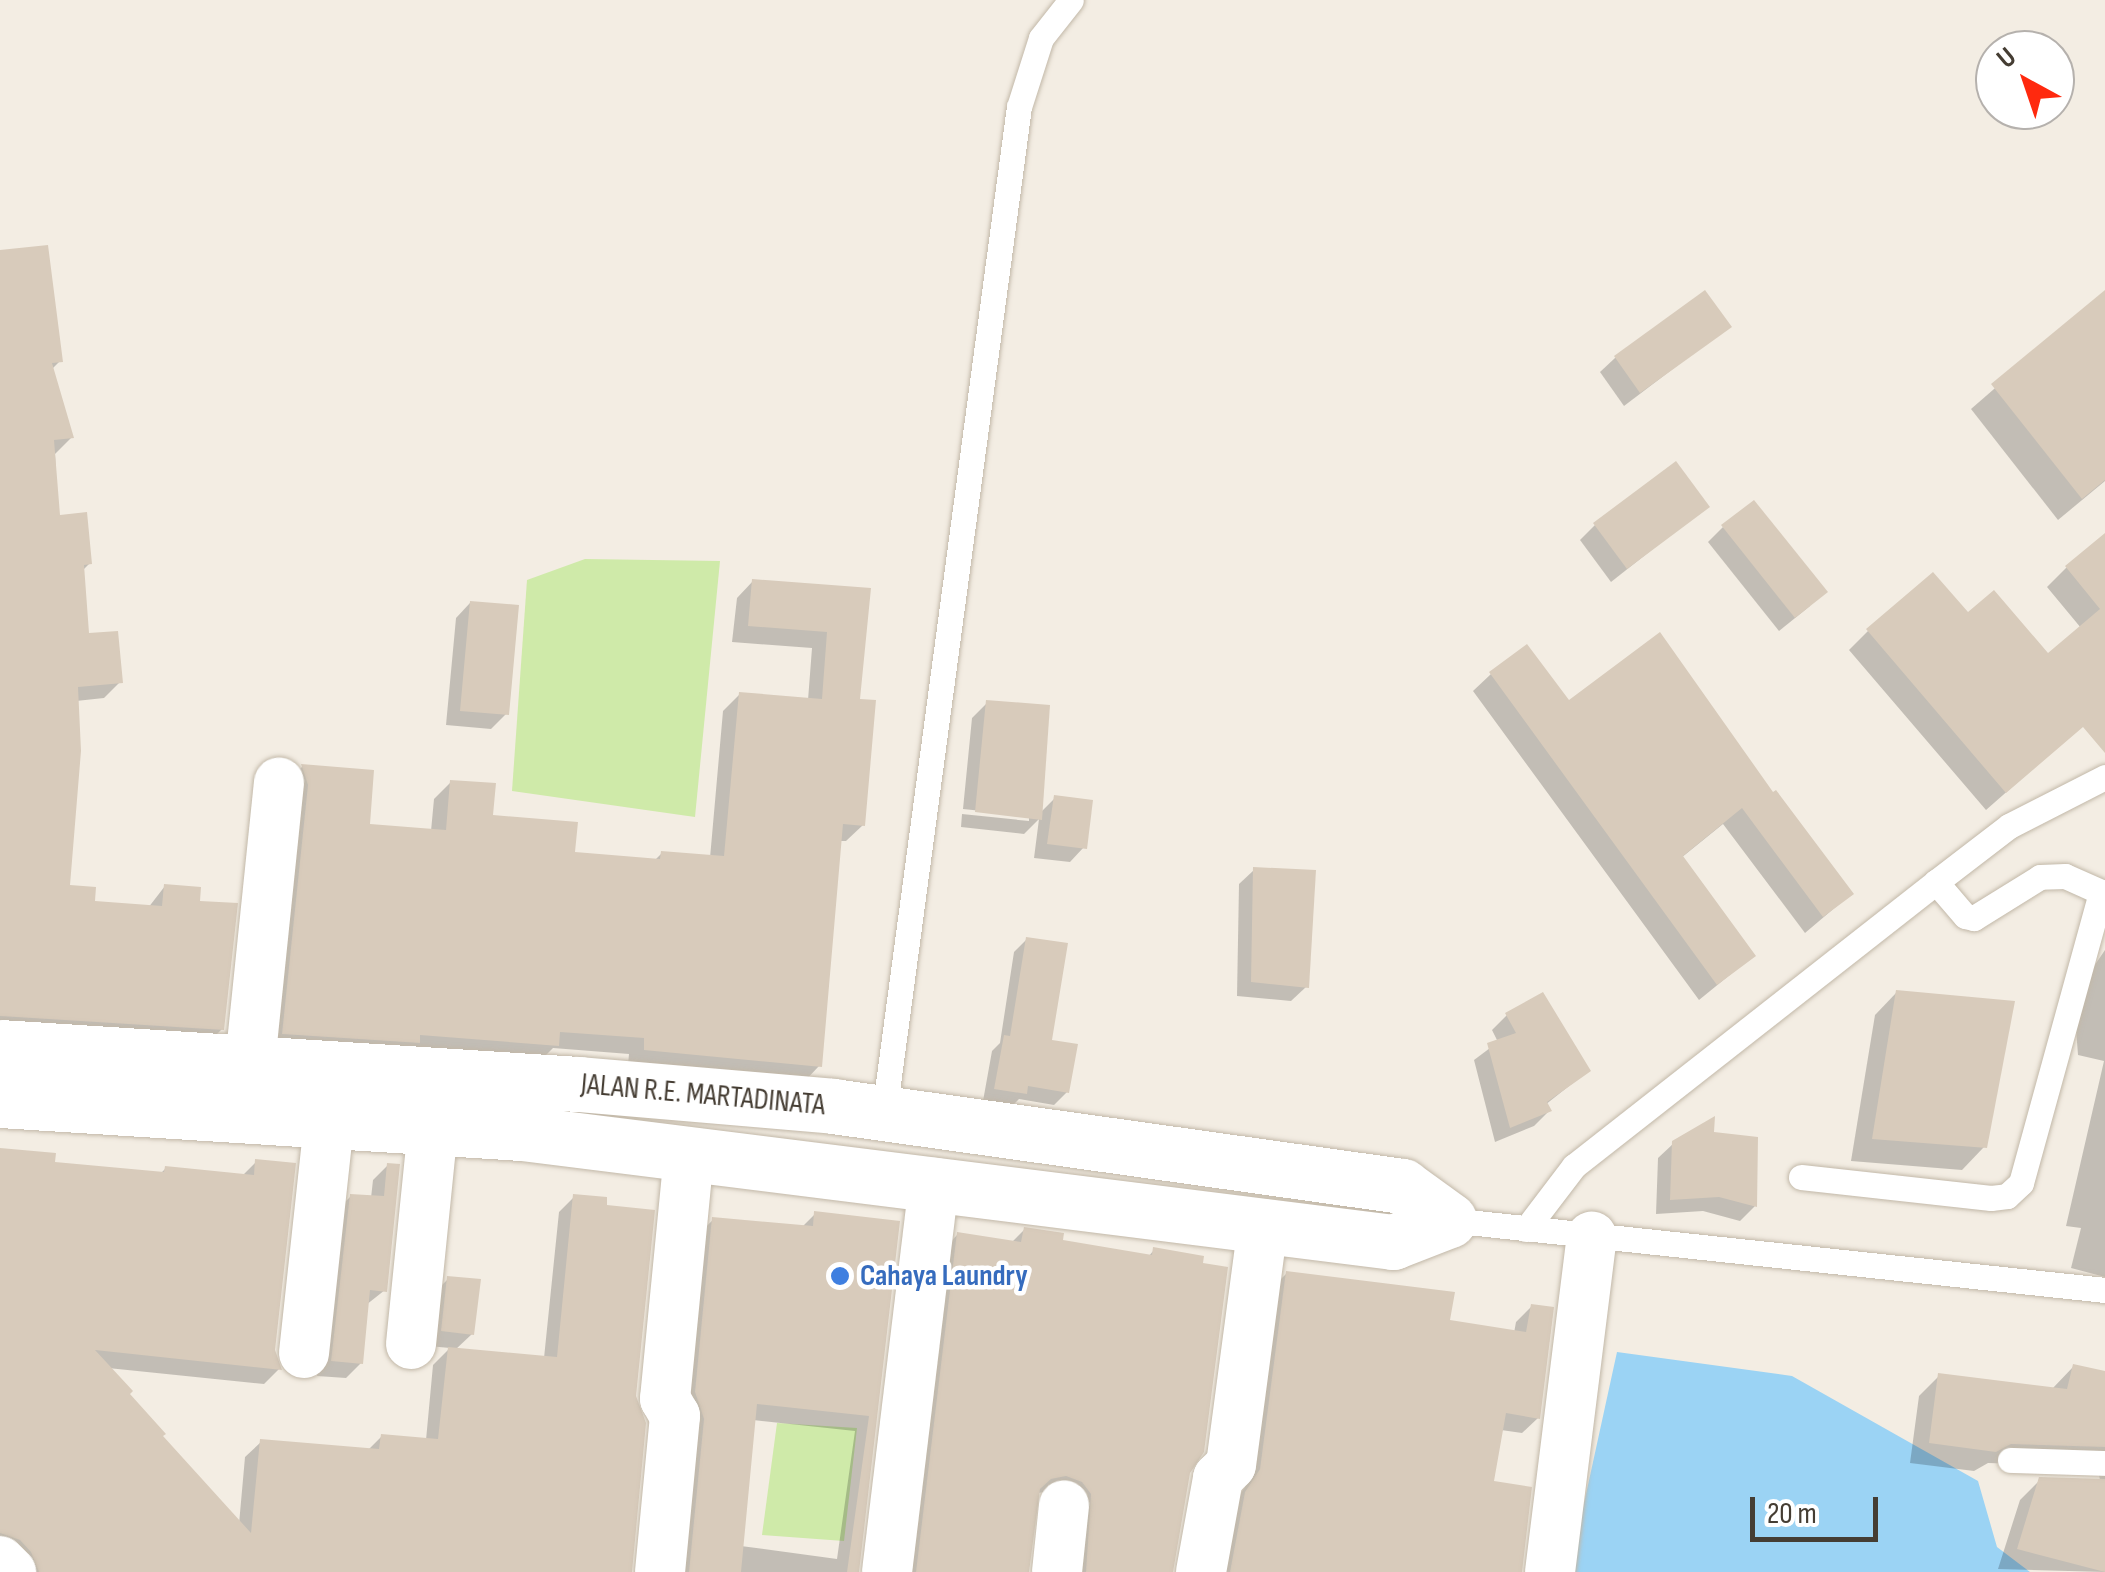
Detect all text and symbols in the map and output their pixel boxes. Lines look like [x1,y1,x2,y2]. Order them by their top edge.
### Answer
north arrow [1975,30,2075,130]
text: U [1990,41,2023,75]
street label: JALAN R.E. MARTADINATA [579,1066,827,1124]
place label: Cahaya Laundry [860,1258,1028,1294]
marker: Cahaya Laundry [829,1265,851,1287]
scale bar [1755,1477,1882,1539]
text: 20 m [1767,1496,1817,1532]

